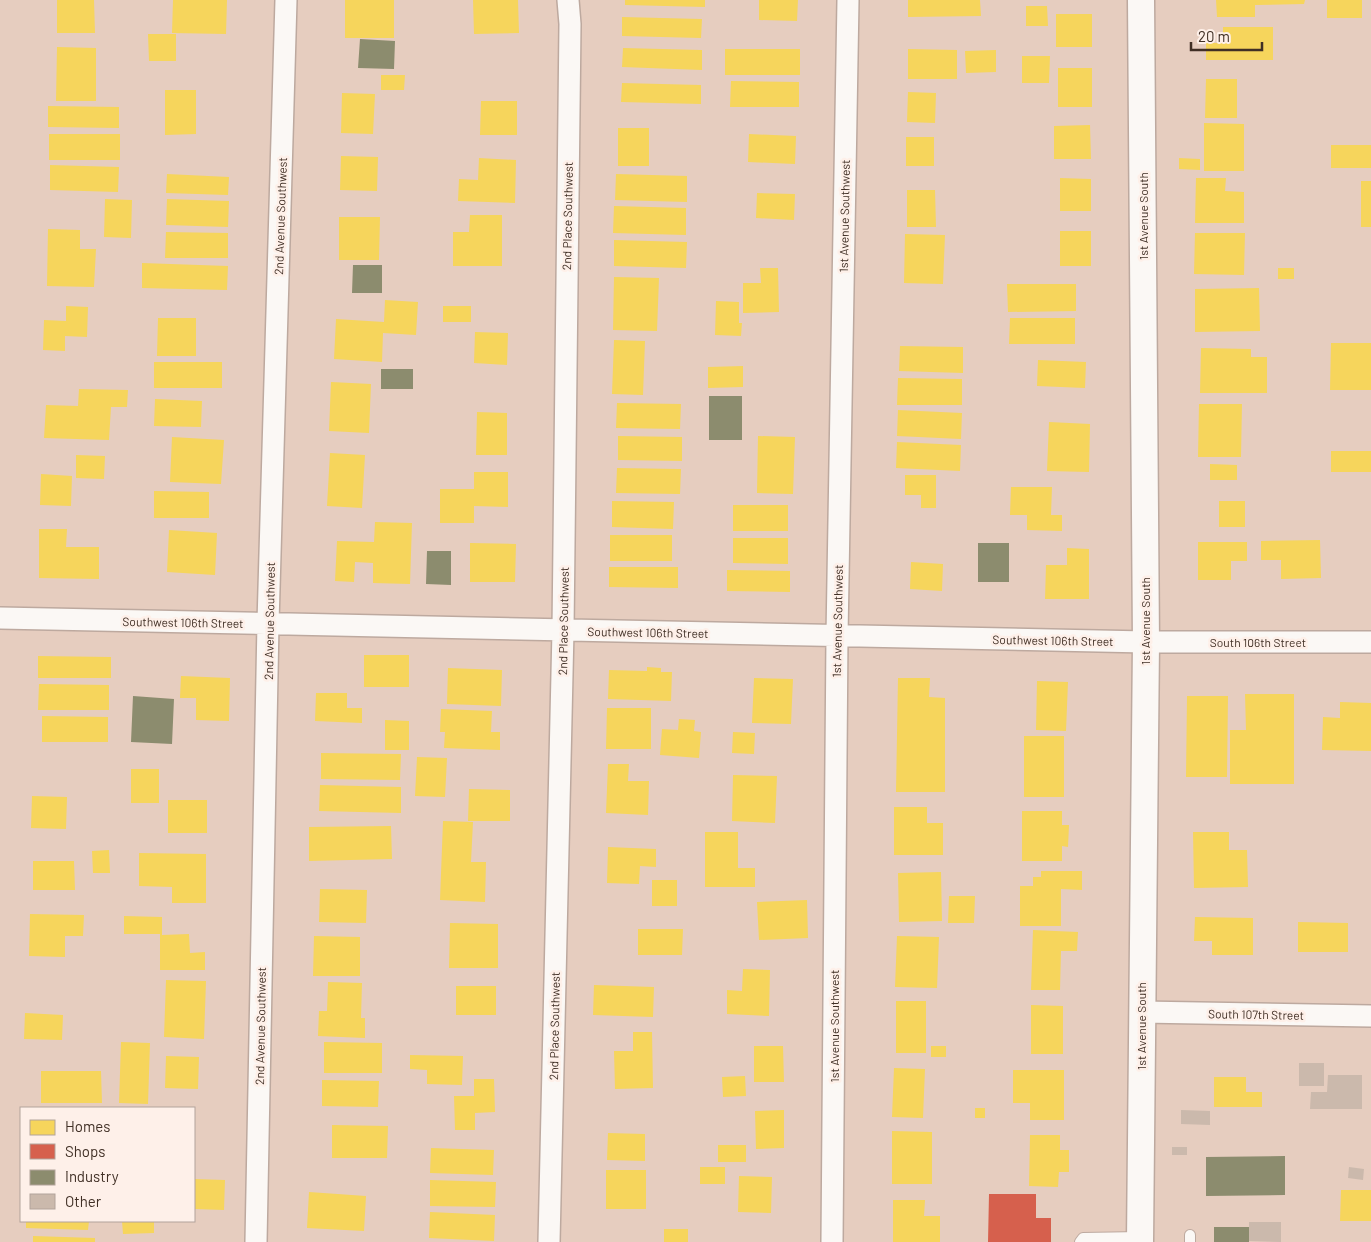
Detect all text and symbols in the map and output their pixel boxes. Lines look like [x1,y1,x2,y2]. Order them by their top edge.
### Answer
scale bar [1191,20,1262,52]
text: 20 m [1198,27,1230,45]
street label: 2nd Avenue Southwest [271,157,289,275]
street label: 1st Avenue Southwest [836,159,852,273]
street label: 2nd Place Southwest [559,162,575,270]
street label: 1st Avenue South [1136,172,1150,260]
street label: 2nd Avenue Southwest [261,562,277,680]
street label: 1st Avenue Southwest [829,564,845,678]
street label: 2nd Place Southwest [555,567,571,675]
street label: 1st Avenue South [1138,577,1152,665]
street label: Southwest 106th Street [122,614,244,630]
street label: Southwest 106th Street [587,624,709,640]
street label: Southwest 106th Street [992,632,1114,648]
street label: South 106th Street [1210,635,1306,649]
street label: 2nd Avenue Southwest [252,967,268,1085]
street label: 1st Avenue Southwest [827,970,841,1082]
street label: 2nd Place Southwest [546,972,562,1080]
street label: 1st Avenue South [1134,982,1148,1070]
street label: South 107th Street [1208,1006,1304,1022]
legend [20,1107,195,1222]
text: Homes [65,1117,110,1135]
text: Shops [65,1142,105,1160]
text: Industry [65,1167,119,1185]
text: Other [65,1192,102,1210]

